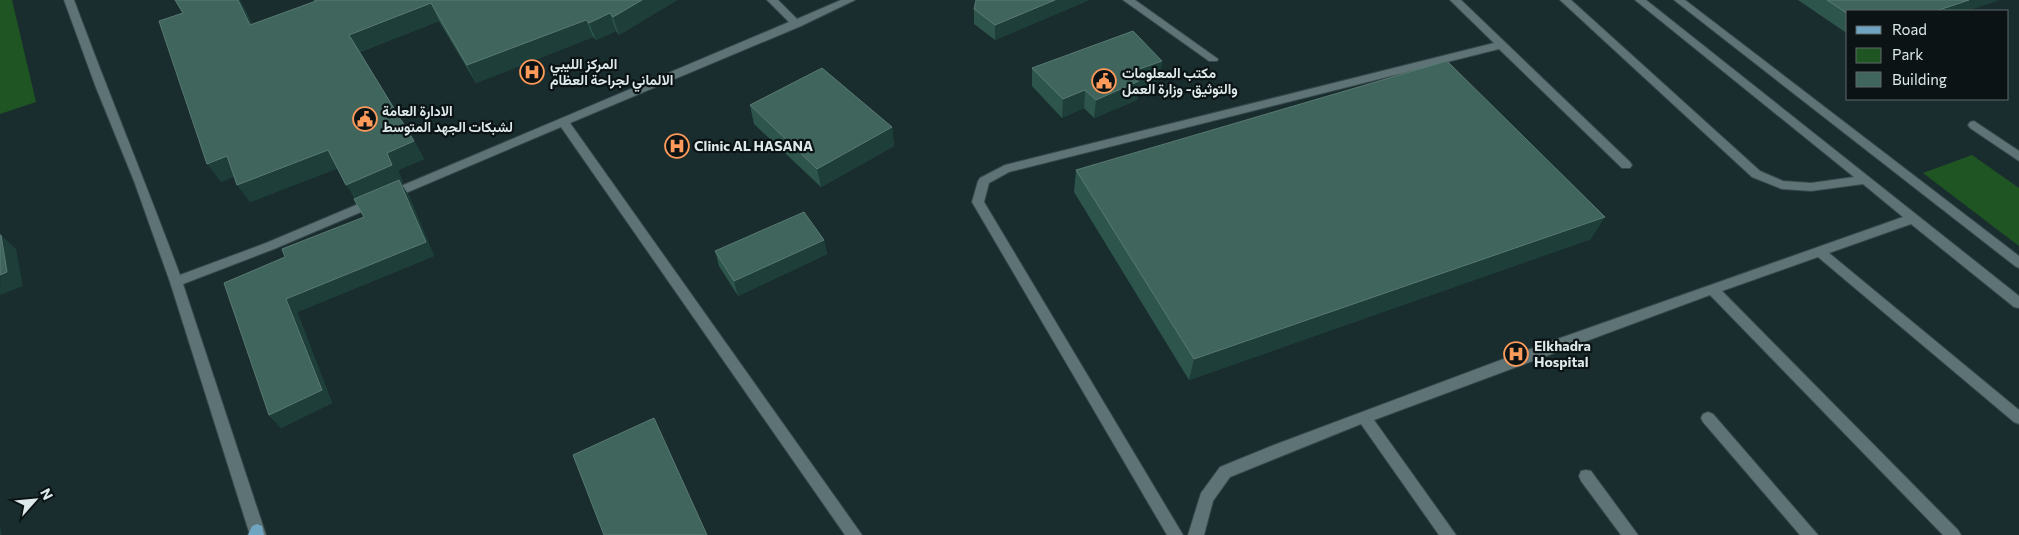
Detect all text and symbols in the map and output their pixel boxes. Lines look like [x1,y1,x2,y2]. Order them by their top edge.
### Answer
legend [1846,10,2009,100]
text: Road [1892,20,1927,38]
text: Park [1892,45,1923,63]
place label: المركز الليبي الالماني لجراحة العظام [550,55,673,92]
hospital icon: المركز الليبي الالماني لجراحة العظام [519,59,545,85]
place label: مكتب المعلومات والتوثيق- وزارة العمل [1122,64,1238,98]
public building icon: مكتب المعلومات والتوثيق- وزارة العمل [1091,68,1117,94]
text: Building [1892,70,1947,88]
place label: الادارة العامة لشبكات الجهد المتوسط [382,102,513,136]
public building icon: الادارة العامة لشبكات الجهد المتوسط [352,106,378,132]
hospital icon: Clinic AL HASANA [664,133,690,159]
place label: Clinic AL HASANA [694,137,813,154]
place label: Elkhadra Hospital [1534,337,1591,370]
hospital icon: Elkhadra Hospital [1503,341,1529,367]
north arrow [10,475,60,525]
text: N [37,485,57,502]

